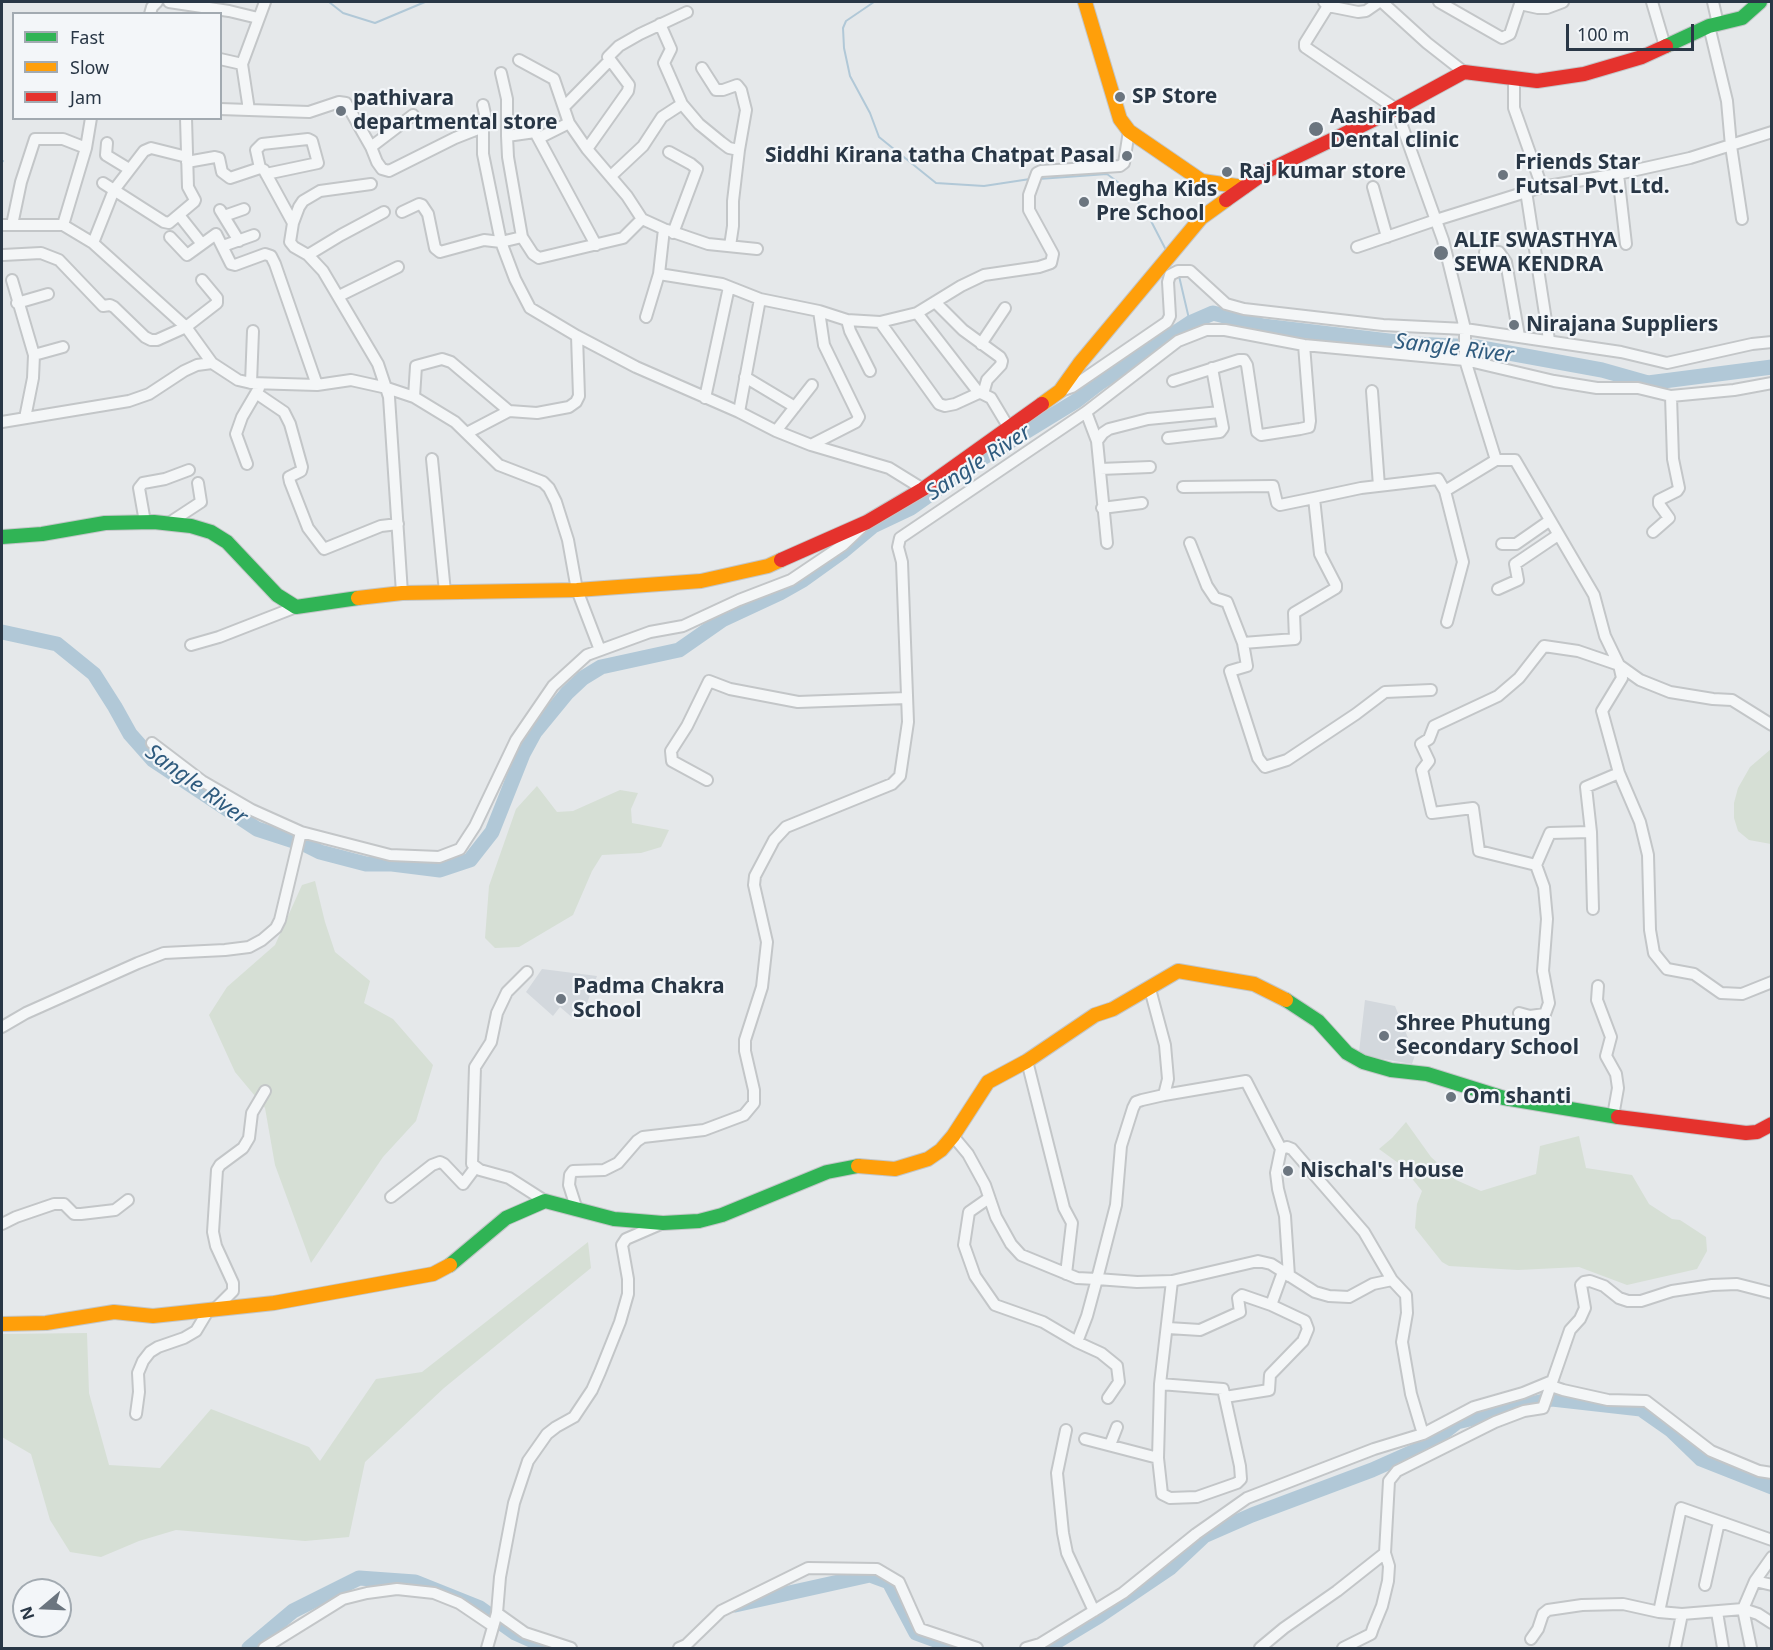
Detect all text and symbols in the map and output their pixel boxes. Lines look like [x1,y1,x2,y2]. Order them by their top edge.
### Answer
legend [12,12,222,120]
scale bar [1569,12,1696,50]
text: 100 m [1577,22,1629,46]
text: Fast [70,25,105,49]
text: Slow [70,55,109,79]
place label: SP Store [1132,84,1217,110]
text: Jam [70,85,102,109]
place label: pathivara departmental store [353,86,558,136]
marker: SP Store [1113,90,1127,104]
marker: pathivara departmental store [334,104,348,118]
place label: Aashirbad Dental clinic [1330,104,1459,154]
marker: Aashirbad Dental clinic [1307,120,1325,138]
place label: Siddhi Kirana tatha Chatpat Pasal [765,143,1115,169]
marker: Siddhi Kirana tatha Chatpat Pasal [1120,149,1134,163]
place label: Friends Star Futsal Pvt. Ltd. [1515,150,1670,200]
place label: Raj kumar store [1239,159,1406,185]
marker: Raj kumar store [1220,165,1234,179]
marker: Friends Star Futsal Pvt. Ltd. [1496,168,1510,182]
place label: Megha Kids Pre School [1096,177,1217,227]
marker: Megha Kids Pre School [1077,195,1091,209]
place label: ALIF SWASTHYA SEWA KENDRA [1454,228,1617,278]
marker: ALIF SWASTHYA SEWA KENDRA [1432,244,1450,262]
place label: Nirajana Suppliers [1526,312,1718,338]
marker: Nirajana Suppliers [1507,318,1521,332]
water label: Sangle River [1393,329,1515,369]
water label: Sangle River [922,419,1036,507]
water label: Sangle River [140,739,252,831]
place label: Padma Chakra School [573,974,725,1024]
marker: Padma Chakra School [554,992,568,1006]
place label: Shree Phutung Secondary School [1396,1011,1579,1061]
marker: Shree Phutung Secondary School [1377,1029,1391,1043]
place label: Om shanti [1463,1084,1571,1110]
marker: Om shanti [1444,1090,1458,1104]
place label: Nischal's House [1300,1158,1464,1184]
marker: Nischal's House [1281,1164,1295,1178]
north arrow [12,1578,72,1638]
text: N [14,1603,39,1623]

